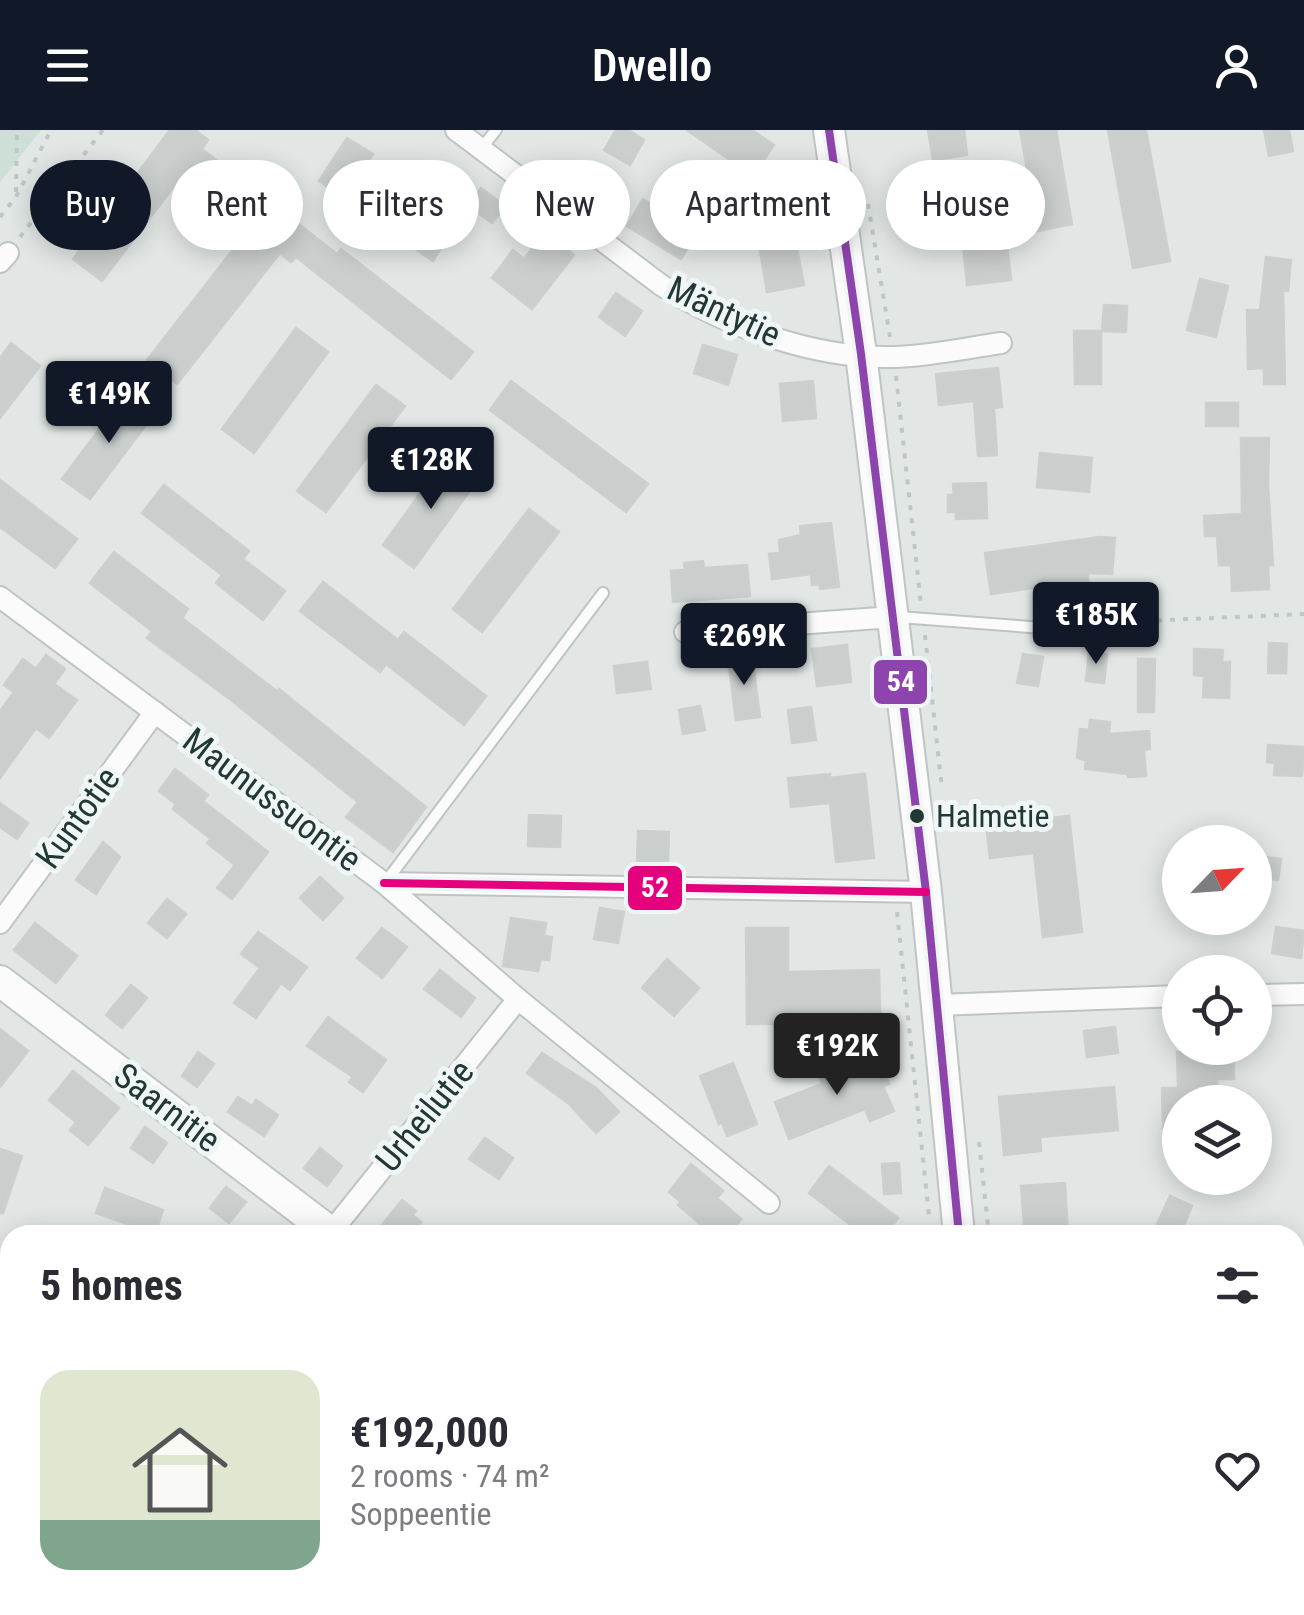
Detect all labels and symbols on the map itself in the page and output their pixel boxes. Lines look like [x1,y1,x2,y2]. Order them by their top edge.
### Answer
street label: Mäntytie [661,268,787,356]
pin: €149K [39,361,179,446]
pin: €128K [361,427,501,512]
pin: €185K [1026,582,1166,667]
pin: €269K [674,603,814,688]
line badge: 54 [872,658,929,706]
text: 54 [887,665,915,698]
street label: Maunussuontie [175,720,369,880]
street label: Kuntotie [28,759,128,877]
place label: Halmetie [936,797,1049,835]
marker: Halmetie [907,806,927,826]
north arrow [1162,825,1272,935]
line badge: 52 [626,864,684,912]
text: 52 [641,871,669,904]
pin: €192K [767,1013,907,1098]
street label: Urheilutie [368,1052,482,1180]
street label: Saarnitie [106,1055,228,1161]

